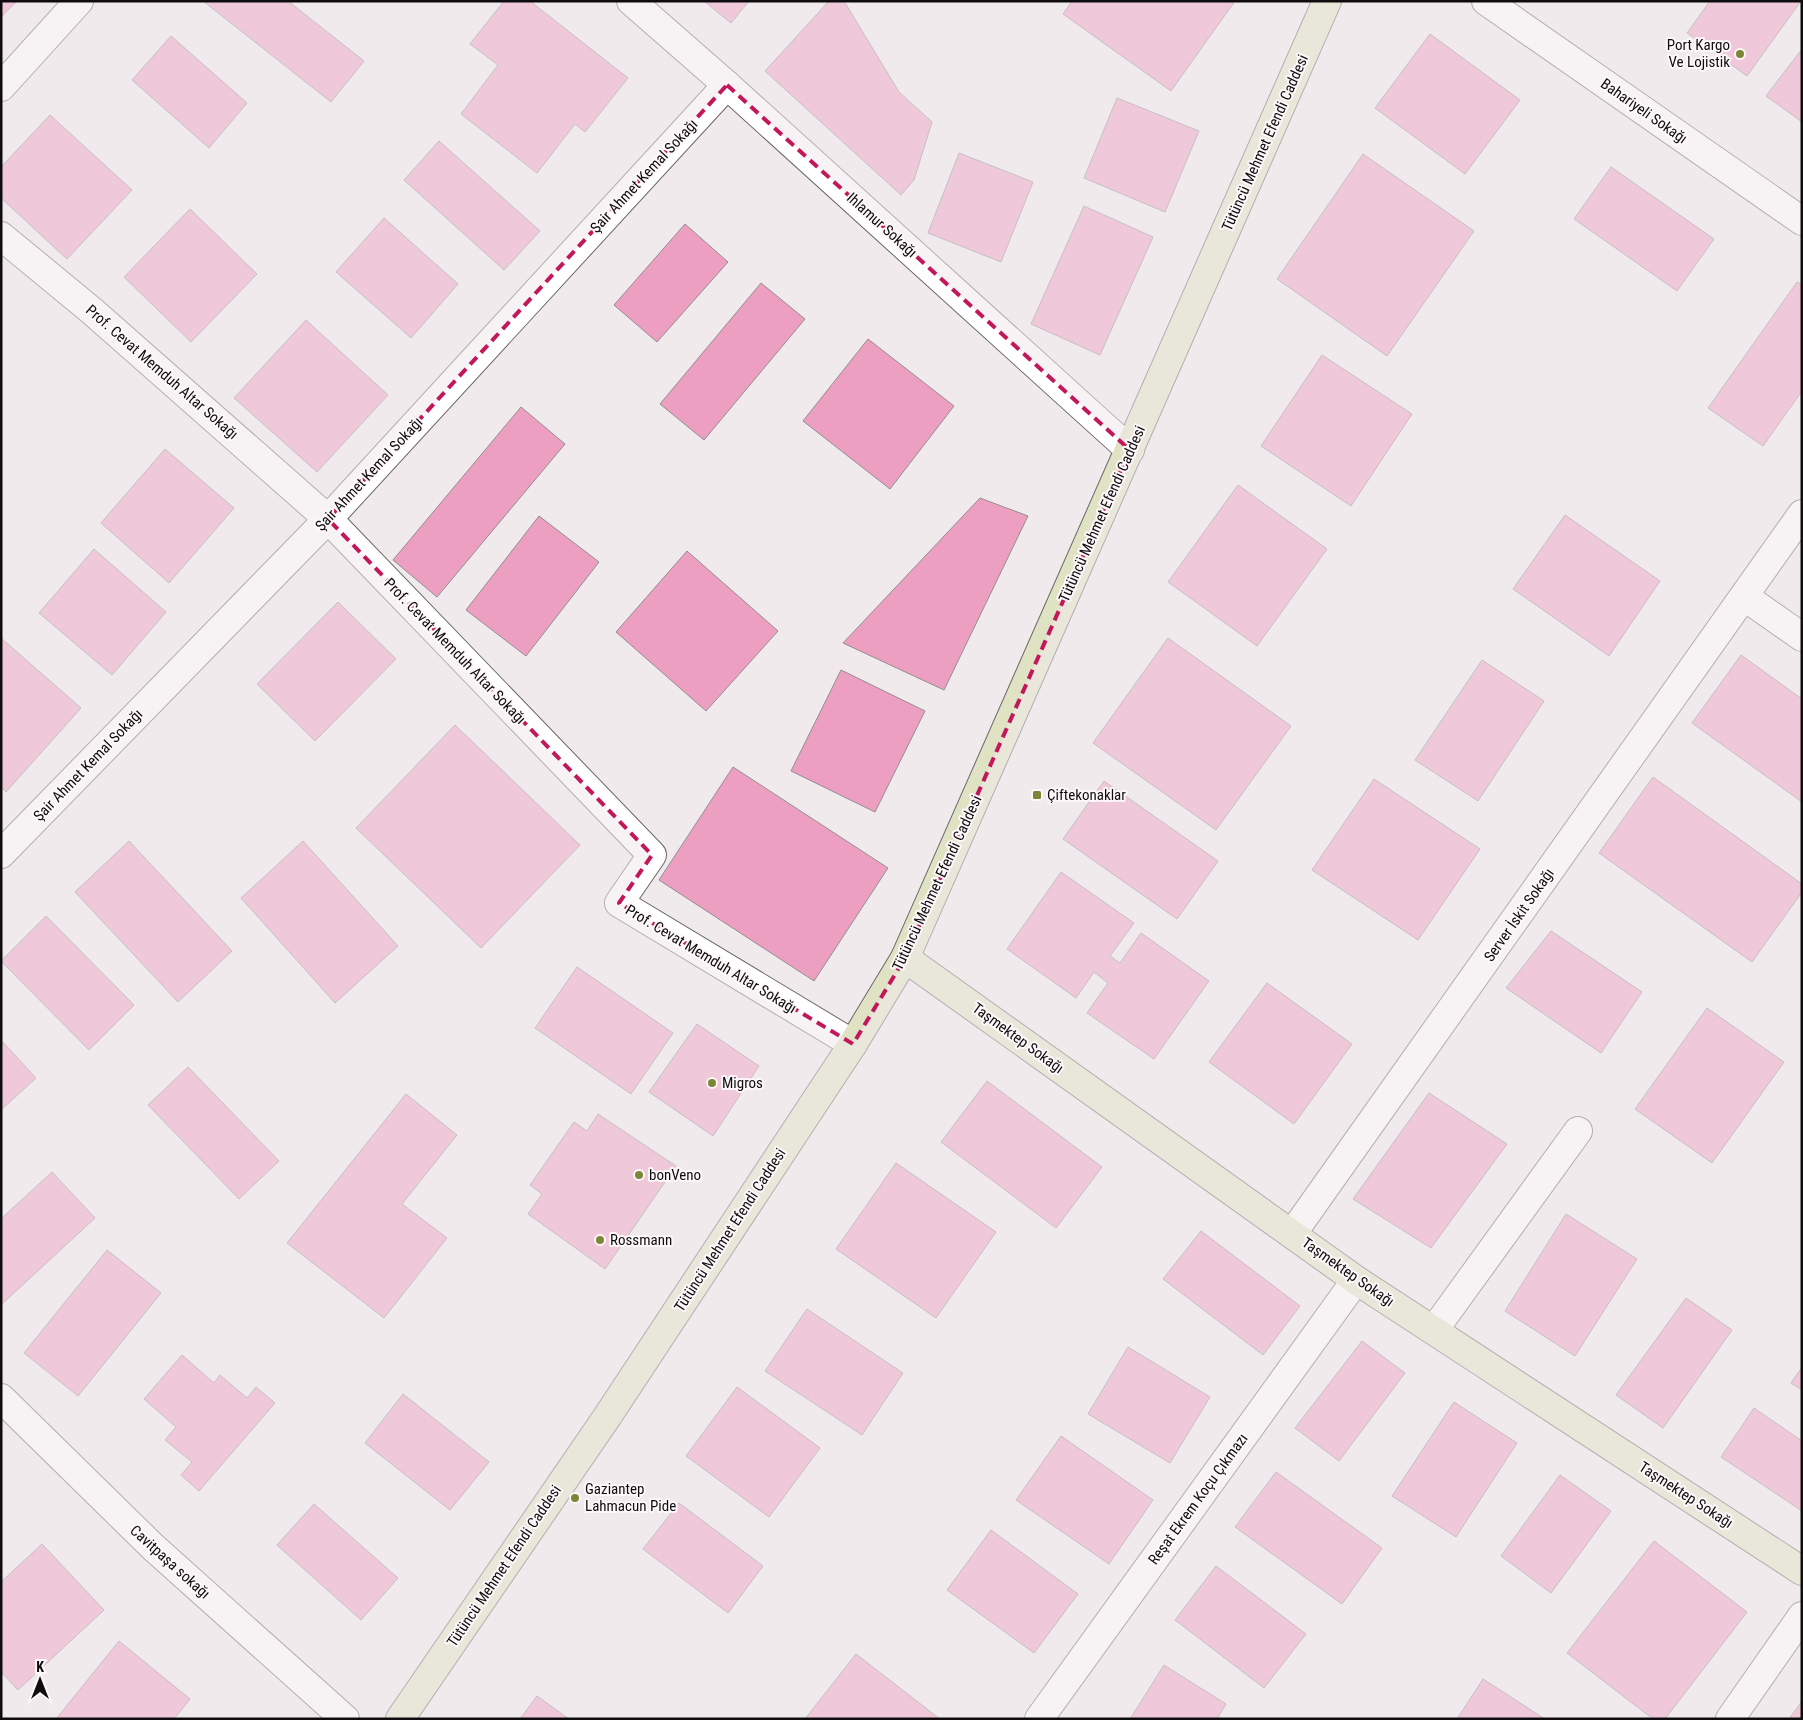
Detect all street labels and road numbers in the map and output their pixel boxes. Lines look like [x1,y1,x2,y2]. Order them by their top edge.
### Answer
street label: Tütüncü Mehmet Efendi Caddesi [1218,52,1312,234]
street label: Bahariyeli Sokağı [1597,75,1691,147]
street label: Şair Ahmet Kemal Sokağı [587,115,701,237]
street label: Ihlamur Sokağı [843,189,921,261]
street label: Prof. Cevat Memduh Altar Sokağı [82,301,242,443]
street label: Şair Ahmet Kemal Sokağı [312,413,426,535]
street label: Tütüncü Mehmet Efendi Caddesi [1055,423,1149,605]
street label: Prof. Cevat Memduh Altar Sokağı [380,574,530,728]
street label: Şair Ahmet Kemal Sokağı [30,705,146,825]
street label: Tütüncü Mehmet Efendi Caddesi [888,793,986,973]
street label: Server İskit Sokağı [1480,865,1558,965]
street label: Prof. Cevat Memduh Altar Sokağı [622,901,800,1017]
street label: Taşmektep Sokağı [969,999,1067,1077]
street label: Tütüncü Mehmet Efendi Caddesi [670,1145,790,1315]
street label: Taşmektep Sokağı [1298,1233,1398,1311]
street label: Reşat Ekrem Koçu Çıkmazı [1144,1430,1252,1568]
street label: Taşmektep Sokağı [1636,1458,1736,1532]
street label: Tütüncü Mehmet Efendi Caddesi [443,1482,565,1650]
street label: Cavitpaşa sokağı [126,1521,214,1603]

